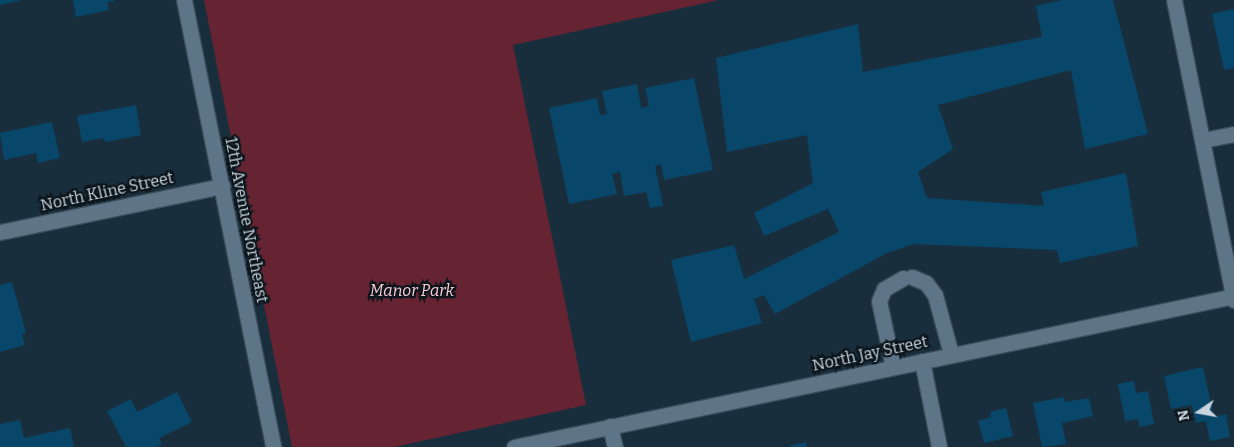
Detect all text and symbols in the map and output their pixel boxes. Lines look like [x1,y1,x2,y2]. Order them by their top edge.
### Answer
street label: 12th Avenue Northeast [220,135,272,305]
street label: North Kline Street [39,169,175,215]
park label: Manor Park [370,281,454,301]
street label: North Jay Street [811,332,929,376]
north arrow [1174,387,1224,437]
text: N [1174,408,1193,422]

